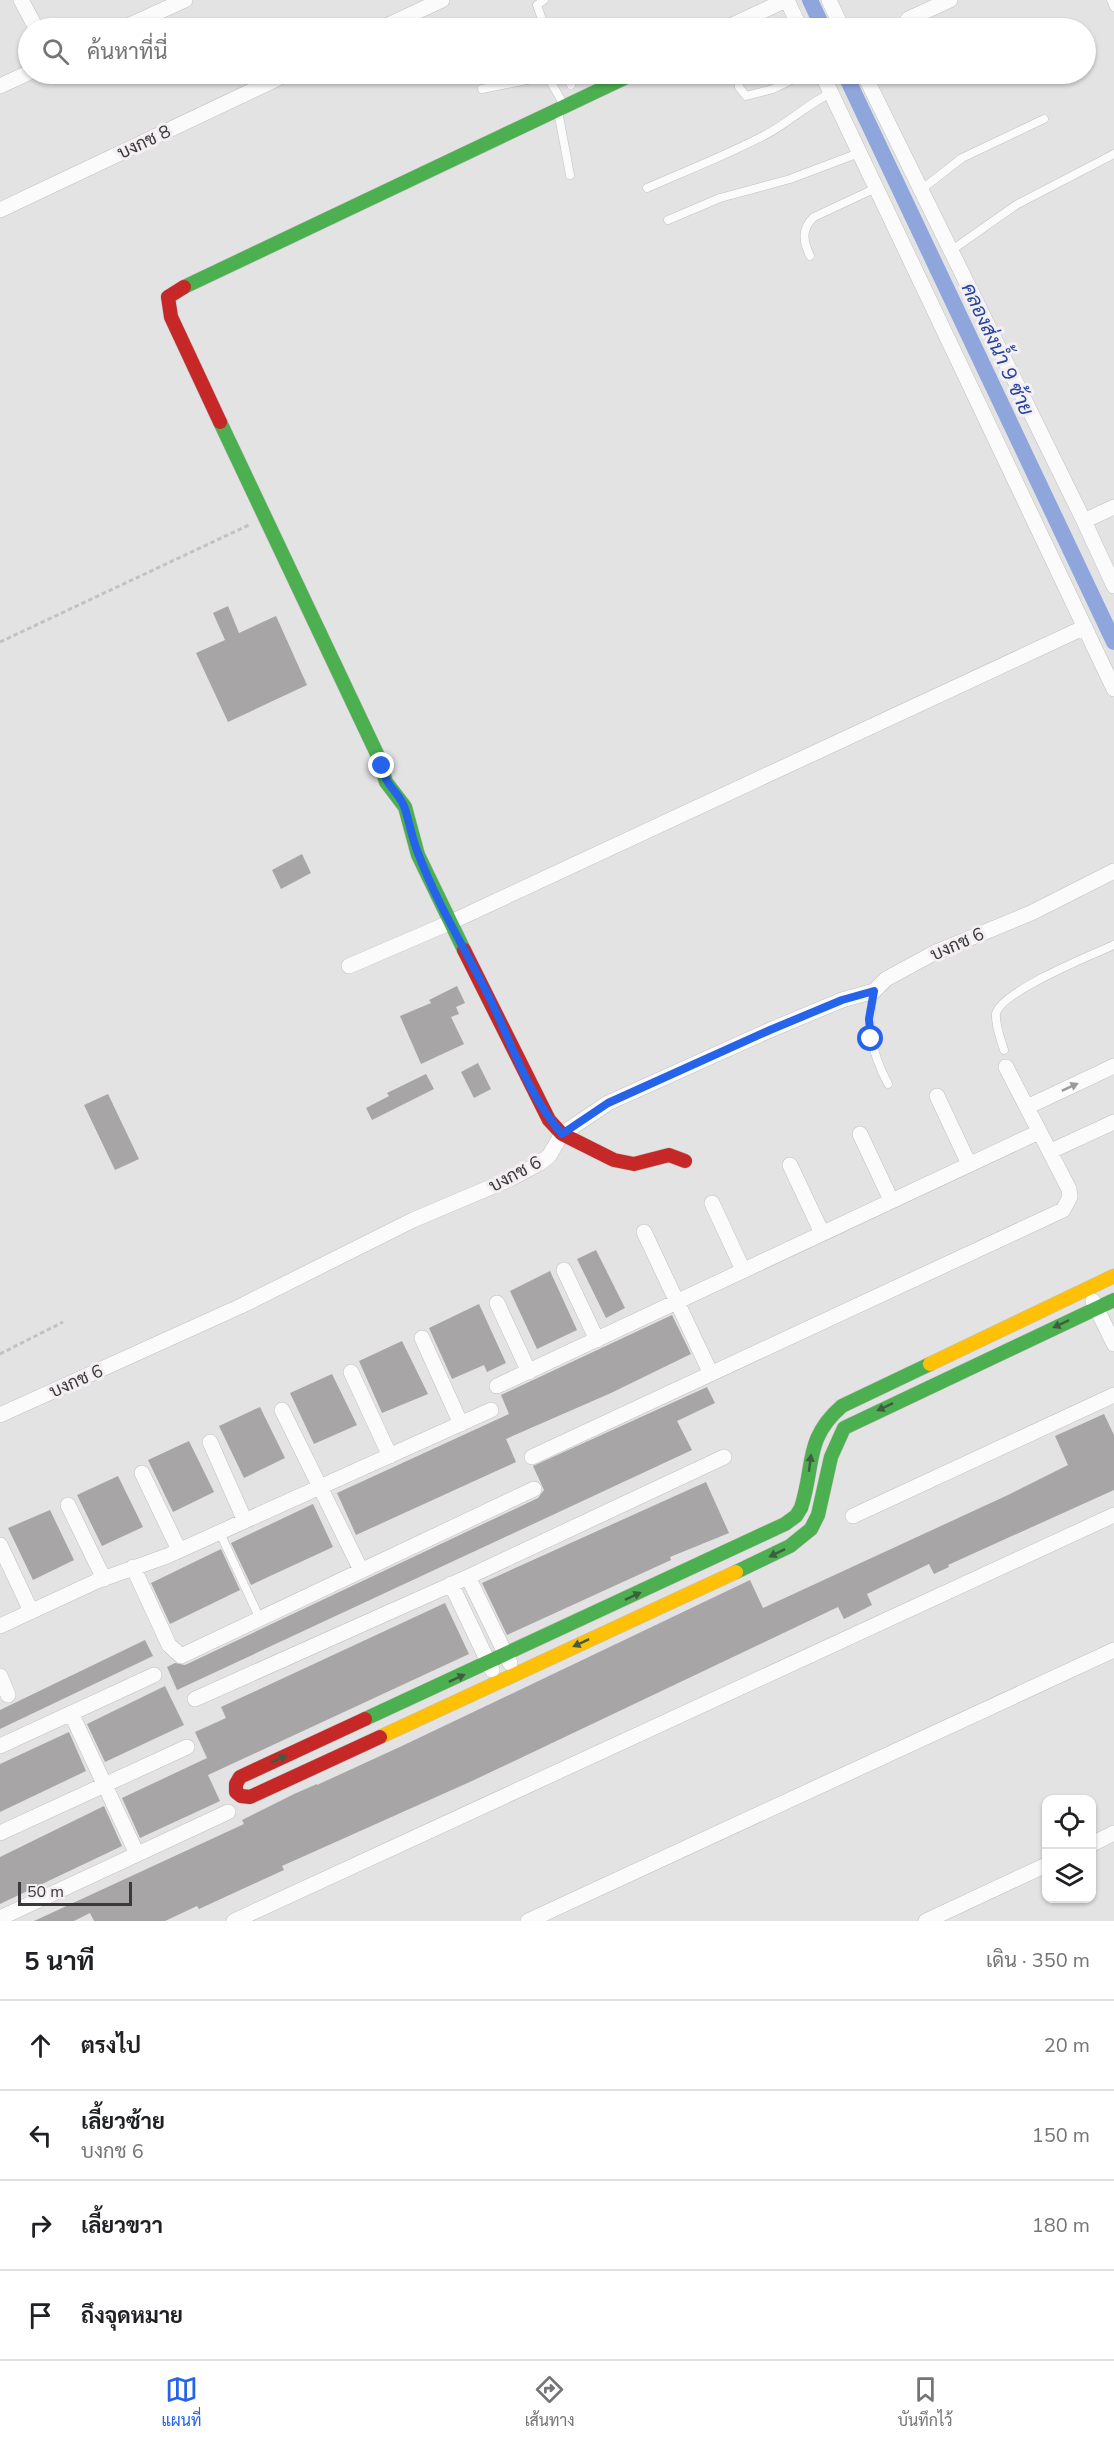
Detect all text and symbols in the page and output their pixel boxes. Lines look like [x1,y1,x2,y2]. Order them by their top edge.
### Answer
search box [18,18,1096,84]
icon: search [39,35,72,68]
text: ค้นหาที่นี่ [87,37,167,67]
street label: บงกช 8 [113,119,175,165]
water label: คลองส่งน้ำ 9 ซ้าย [955,276,1045,420]
route end [368,752,394,778]
street label: บงกช 6 [926,922,988,966]
route start [857,1025,883,1051]
one-way arrow [1062,1082,1079,1091]
street label: บงกช 6 [484,1150,546,1198]
one-way arrow [1052,1320,1069,1329]
street label: บงกช 6 [45,1359,107,1403]
one-way arrow [876,1403,893,1412]
one-way arrow [805,1454,815,1473]
one-way arrow [768,1547,786,1557]
one-way arrow [625,1592,642,1601]
one-way arrow [571,1638,589,1648]
one-way arrow [448,1674,465,1683]
one-way arrow [271,1755,288,1764]
map controls [1042,1795,1096,1903]
button: locate [1042,1795,1096,1849]
button: layers [1042,1849,1096,1903]
scale bar [18,1879,132,1906]
text: 50 m [27,1881,64,1903]
text: 5 นาที [24,1944,94,1979]
text: เดิน · 350 m [986,1947,1090,1974]
icon: ahead [24,2029,57,2062]
text: ตรงไป [81,2031,141,2061]
text: 20 m [1044,2032,1090,2059]
text: เลี้ยวซ้าย [81,2107,165,2137]
icon: left [24,2119,57,2152]
text: 150 m [1032,2122,1090,2149]
text: บงกช 6 [81,2138,144,2165]
icon: right [24,2209,57,2242]
text: เลี้ยวขวา [81,2211,163,2241]
text: 180 m [1032,2212,1090,2239]
icon: arrive [24,2299,57,2332]
text: ถึงจุดหมาย [81,2301,183,2331]
tab: แผนที่ [162,2373,201,2432]
tab: เส้นทาง [525,2373,575,2432]
tab: บันทึกไว้ [898,2373,952,2432]

